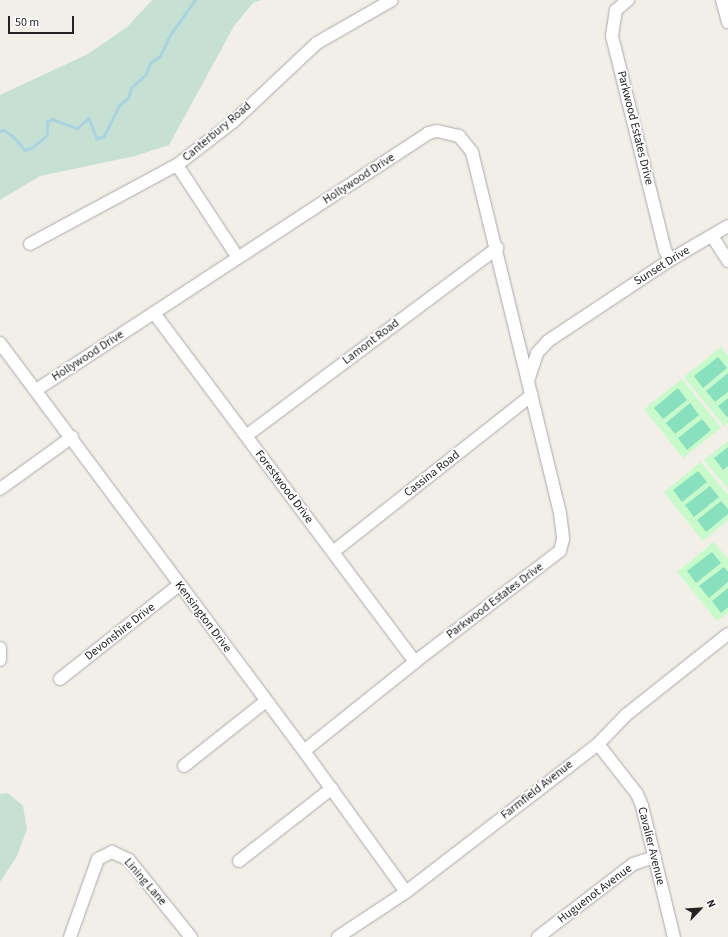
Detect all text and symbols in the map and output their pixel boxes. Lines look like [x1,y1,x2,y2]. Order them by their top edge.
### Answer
scale bar [10,8,76,34]
text: 50 m [15,14,39,31]
street label: Parkwood Estates Drive [614,69,656,187]
street label: Canterbury Road [180,99,254,165]
street label: Hollywood Drive [320,150,398,208]
street label: Sunset Drive [632,243,692,289]
street label: Lamont Road [340,316,402,368]
street label: Hollywood Drive [49,327,127,385]
street label: Forestwood Drive [252,448,316,526]
street label: Cassina Road [401,448,463,500]
street label: Parkwood Estates Drive [444,560,546,642]
street label: Kensington Drive [172,579,234,655]
street label: Devonshire Drive [82,600,158,664]
street label: Farmfield Avenue [498,757,576,823]
street label: Cavalier Avenue [634,806,668,886]
street label: Lining Lane [121,856,169,908]
street label: Huguenot Avenue [555,861,635,927]
north arrow [680,889,720,929]
text: N [703,897,720,910]

